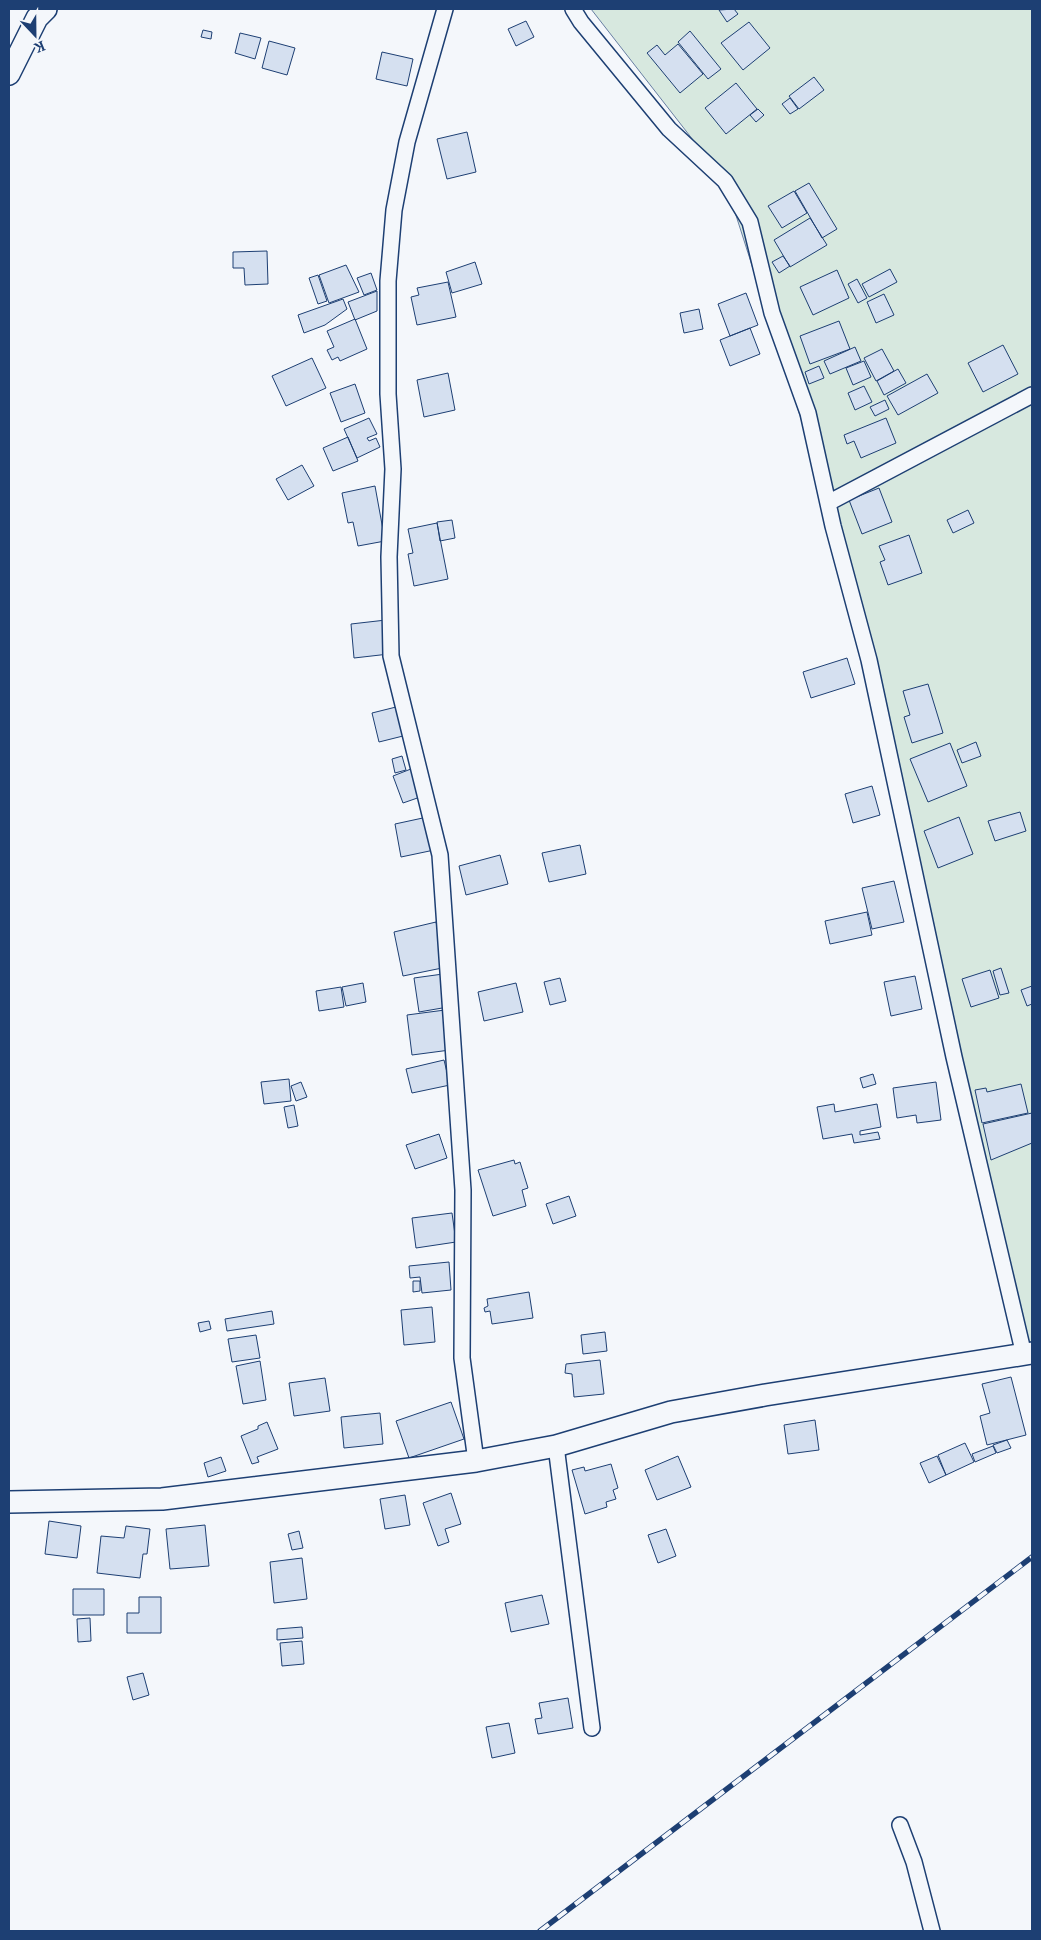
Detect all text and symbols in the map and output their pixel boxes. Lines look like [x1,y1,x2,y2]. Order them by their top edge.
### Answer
north arrow [10,10,60,60]
text: K [32,37,48,58]

